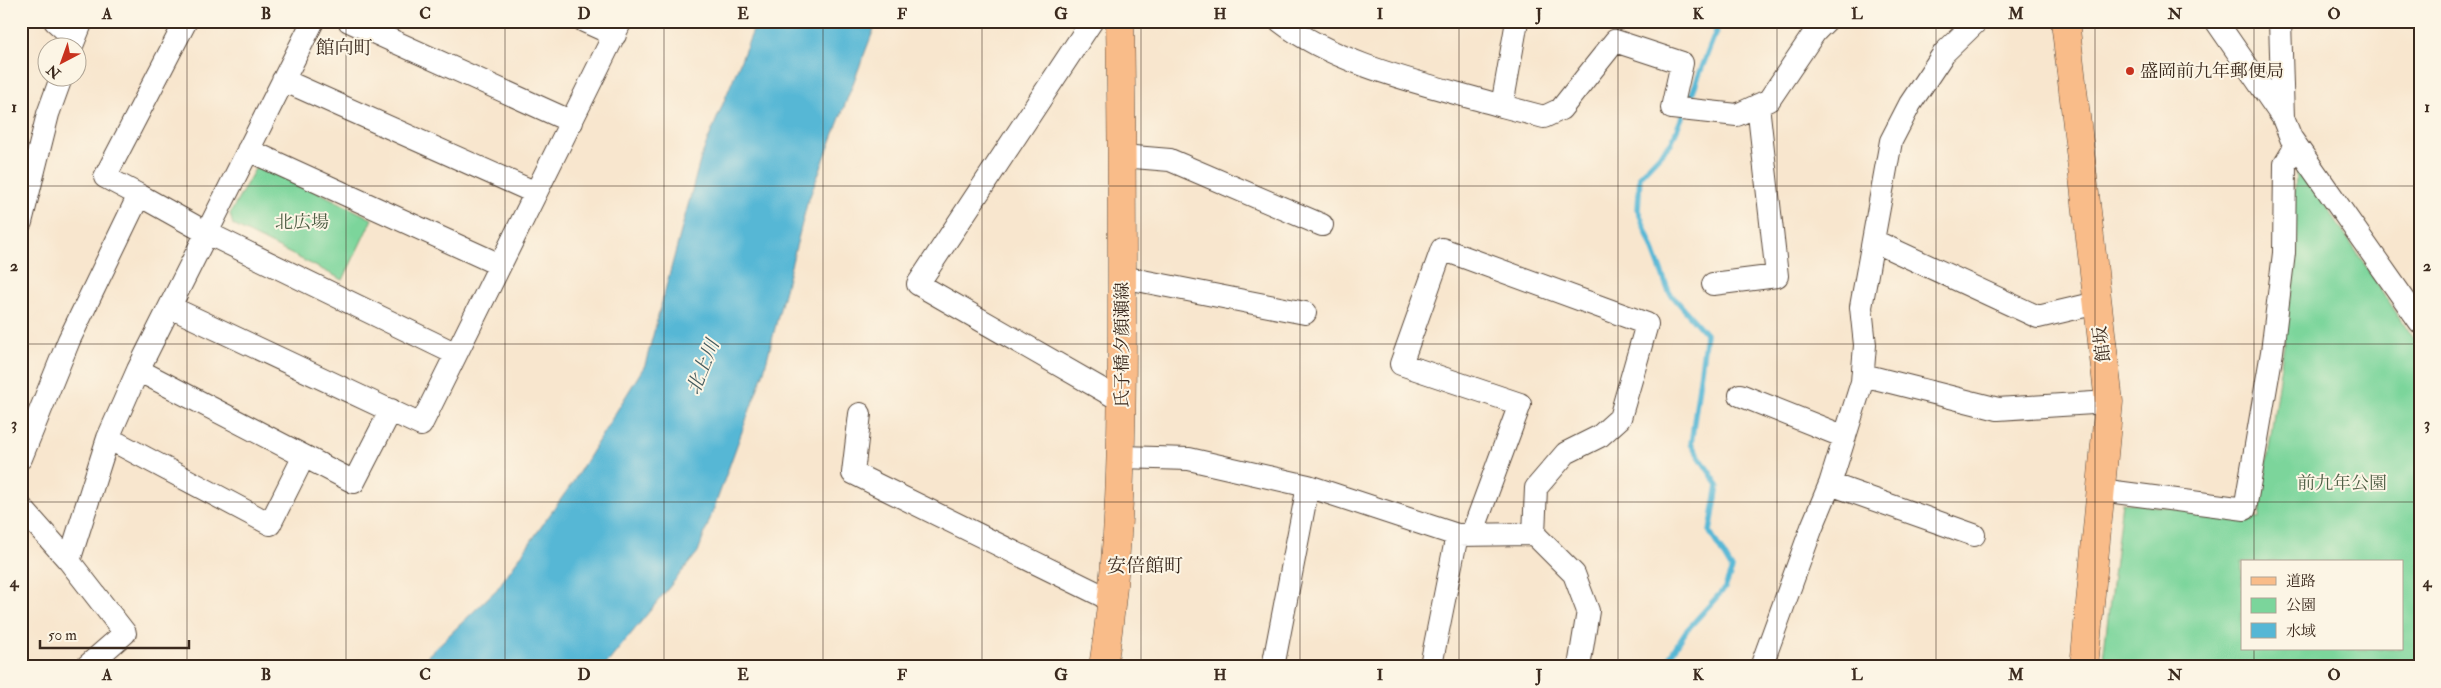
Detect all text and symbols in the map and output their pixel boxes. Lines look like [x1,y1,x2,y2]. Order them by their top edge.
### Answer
text: A [101,4,113,24]
text: B [261,4,271,24]
text: C [419,4,431,24]
text: D [577,4,591,24]
text: E [737,4,749,24]
text: F [897,4,907,24]
text: G [1054,4,1068,24]
text: H [1213,4,1227,24]
text: I [1377,4,1384,24]
text: J [1535,4,1543,25]
text: K [1692,4,1704,24]
text: L [1851,4,1863,24]
text: M [2007,4,2024,24]
text: N [2167,4,2183,24]
text: O [2327,4,2341,24]
district label: 館向町 [315,36,373,60]
north arrow [38,38,88,88]
place label: 盛岡前九年郵便局 [2140,60,2284,83]
text: N [43,61,65,83]
marker: 盛岡前九年郵便局 [2124,65,2136,77]
text: 1 [11,97,17,117]
text: 1 [2424,97,2430,117]
park label: 北広場 [275,211,329,234]
text: 2 [10,256,18,276]
text: 2 [2423,256,2431,276]
street label: 氏子橋夕顔瀬線 [1111,282,1134,408]
street label: 館坂 [2088,325,2116,363]
water label: 北上川 [681,334,726,398]
text: 3 [11,414,17,434]
text: 3 [2424,414,2430,434]
park label: 前九年公園 [2297,472,2387,495]
district label: 安倍館町 [1107,554,1183,578]
legend [2241,560,2404,650]
text: 4 [9,572,20,592]
text: 道路 [2286,572,2316,591]
text: 4 [2422,572,2433,592]
text: 公園 [2286,596,2316,615]
scale bar [40,618,189,650]
text: 水域 [2286,622,2316,641]
text: 50 m [48,626,77,645]
text: A [101,665,113,685]
text: B [261,665,271,685]
text: C [419,665,431,685]
text: D [577,665,591,685]
text: E [737,665,749,685]
text: F [897,665,907,685]
text: G [1054,665,1068,685]
text: H [1213,665,1227,685]
text: I [1377,665,1384,685]
text: J [1535,665,1543,686]
text: K [1692,665,1704,685]
text: L [1851,665,1863,685]
text: M [2007,665,2024,685]
text: N [2167,665,2183,685]
text: O [2327,665,2341,685]

